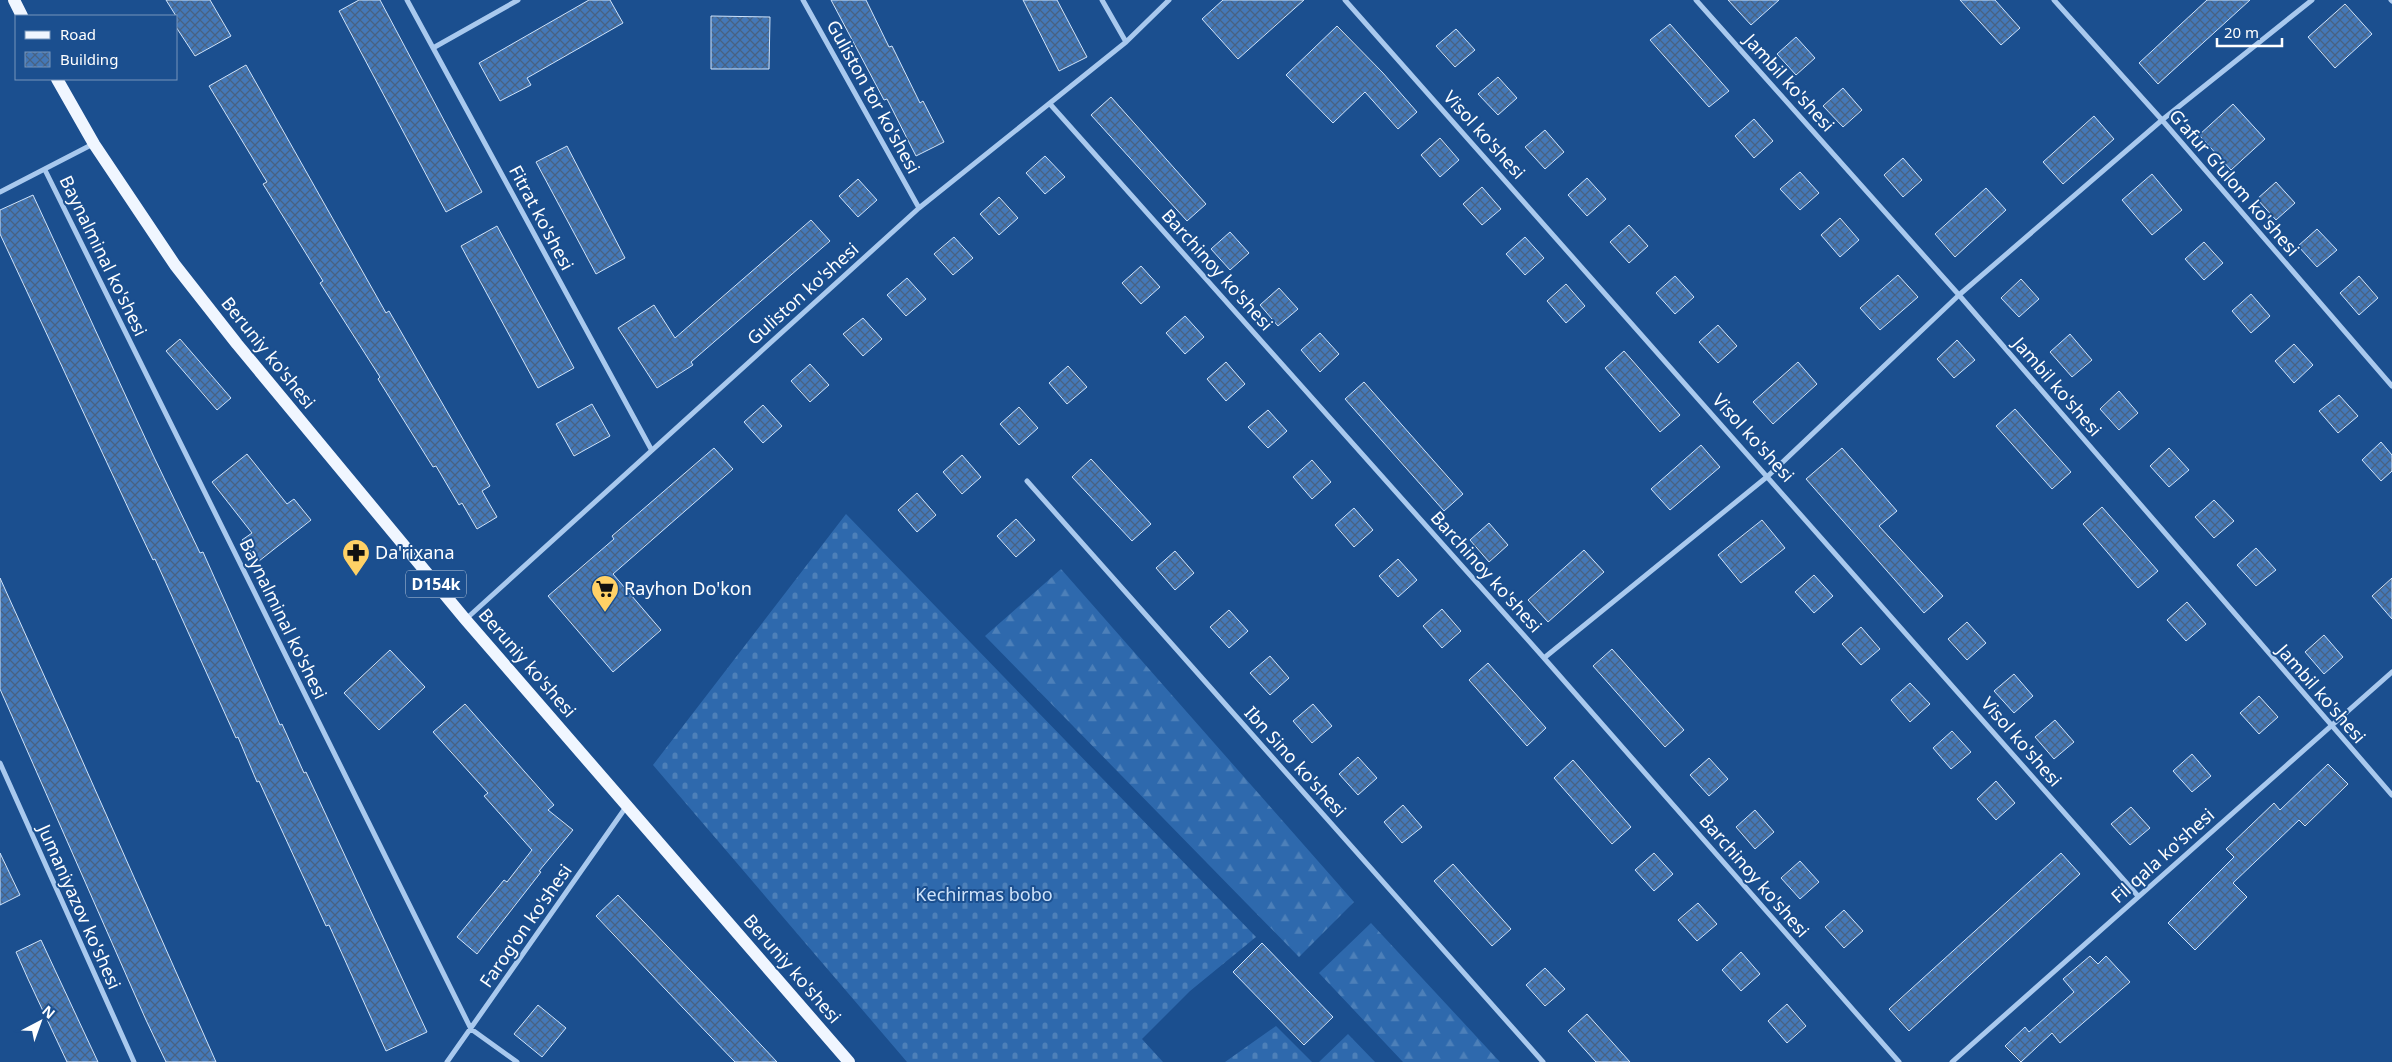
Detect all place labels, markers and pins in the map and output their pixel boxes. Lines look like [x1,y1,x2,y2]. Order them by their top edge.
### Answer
pharmacy icon: Da'rixana [341,538,371,577]
place label: Da'rixana [375,540,455,564]
supermarket icon: Rayhon Do'kon [590,574,620,613]
place label: Rayhon Do'kon [624,576,752,600]

